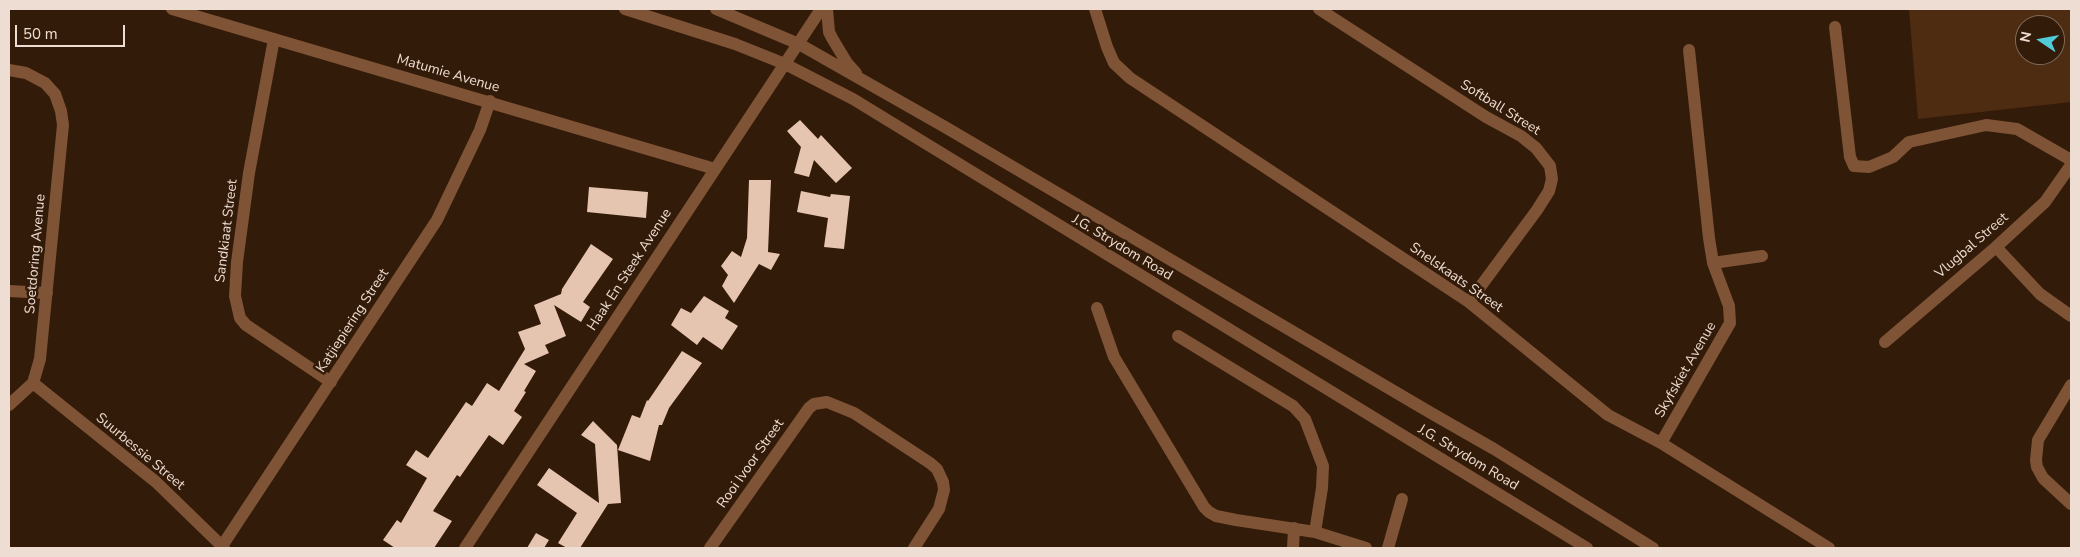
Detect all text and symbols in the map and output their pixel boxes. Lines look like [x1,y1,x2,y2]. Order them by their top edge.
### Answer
scale bar [18,15,128,47]
north arrow [2015,15,2065,65]
text: 50 m [23,24,58,44]
text: N [2015,30,2036,44]
street label: Matumie Avenue [395,51,501,97]
street label: Softball Street [1457,77,1543,139]
street label: Sandkiaat Street [212,178,242,284]
street label: Soetdoring Avenue [22,193,50,315]
street label: Haak En Steek Avenue [584,206,676,334]
street label: Vlugbal Street [1932,210,2012,282]
street label: J.G. Strydom Road [1069,211,1175,285]
street label: Snelskaats Street [1406,240,1506,316]
street label: Katjiepiering Street [313,266,393,376]
street label: Skyfskiet Avenue [1652,319,1720,421]
street label: Suurbessie Street [92,410,188,494]
street label: Rooi Ivoor Street [714,416,788,512]
street label: J.G. Strydom Road [1415,421,1521,495]

